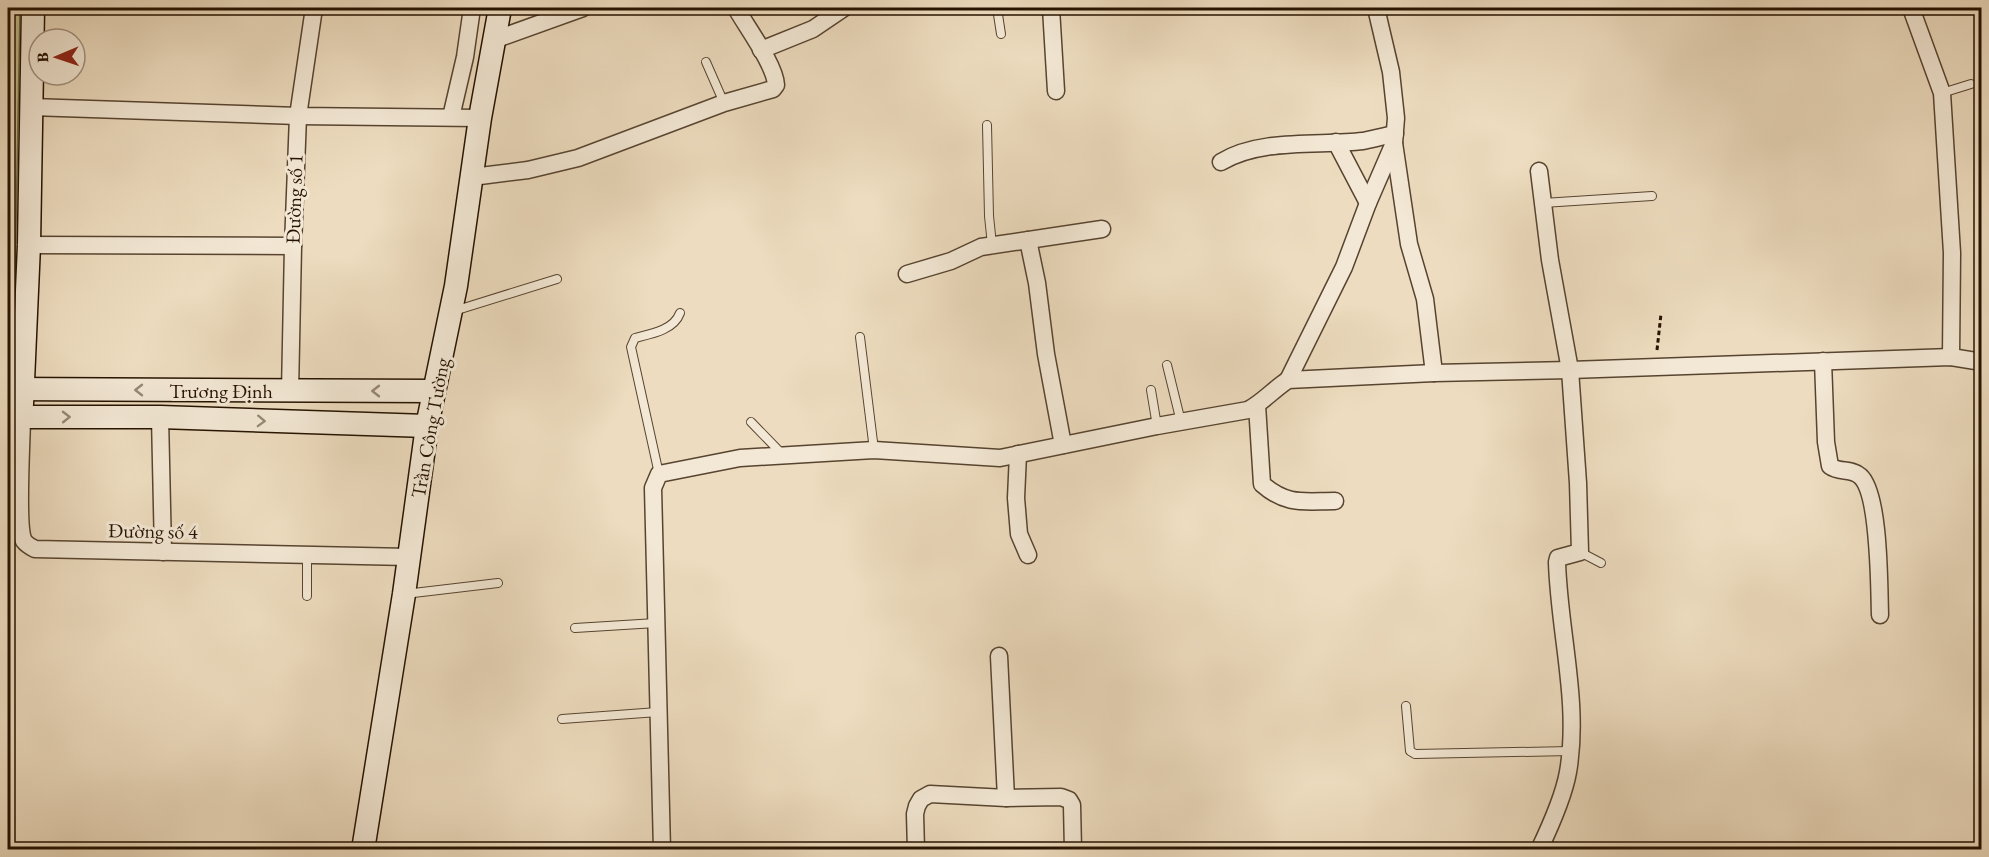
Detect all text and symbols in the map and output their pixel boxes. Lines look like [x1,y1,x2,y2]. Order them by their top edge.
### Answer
north arrow [27,27,87,87]
text: B [32,52,53,63]
street label: Đường số 1 [279,154,309,244]
street label: Trần Công Tường [405,356,455,500]
street label: Trương Định [169,378,273,404]
one-way arrow [134,384,143,396]
one-way arrow [371,385,380,397]
one-way arrow [61,411,70,423]
one-way arrow [256,414,265,427]
street label: Đường số 4 [108,517,198,545]

